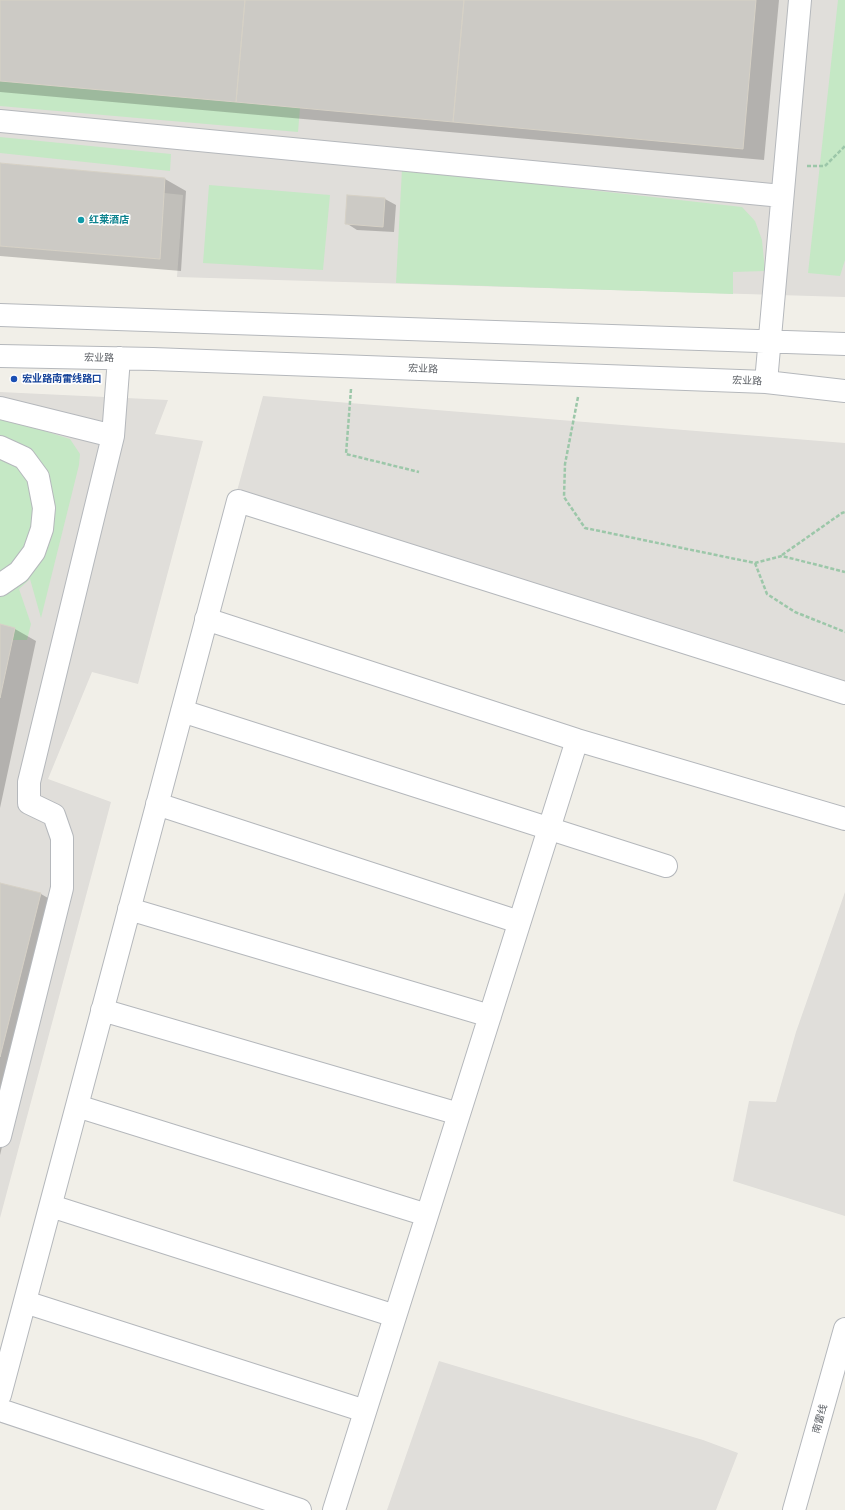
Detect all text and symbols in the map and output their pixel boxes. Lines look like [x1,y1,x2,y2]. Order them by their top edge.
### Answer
place label: 红莱酒店 [89,214,129,226]
marker: 红莱酒店 [76,215,86,225]
street label: 宏业路 [84,352,114,364]
street label: 宏业路 [408,362,438,376]
place label: 宏业路南雷线路口 [22,373,102,385]
marker: 宏业路南雷线路口 [9,374,19,384]
street label: 宏业路 [732,374,762,388]
street label: 南雷线 [810,1403,830,1435]

